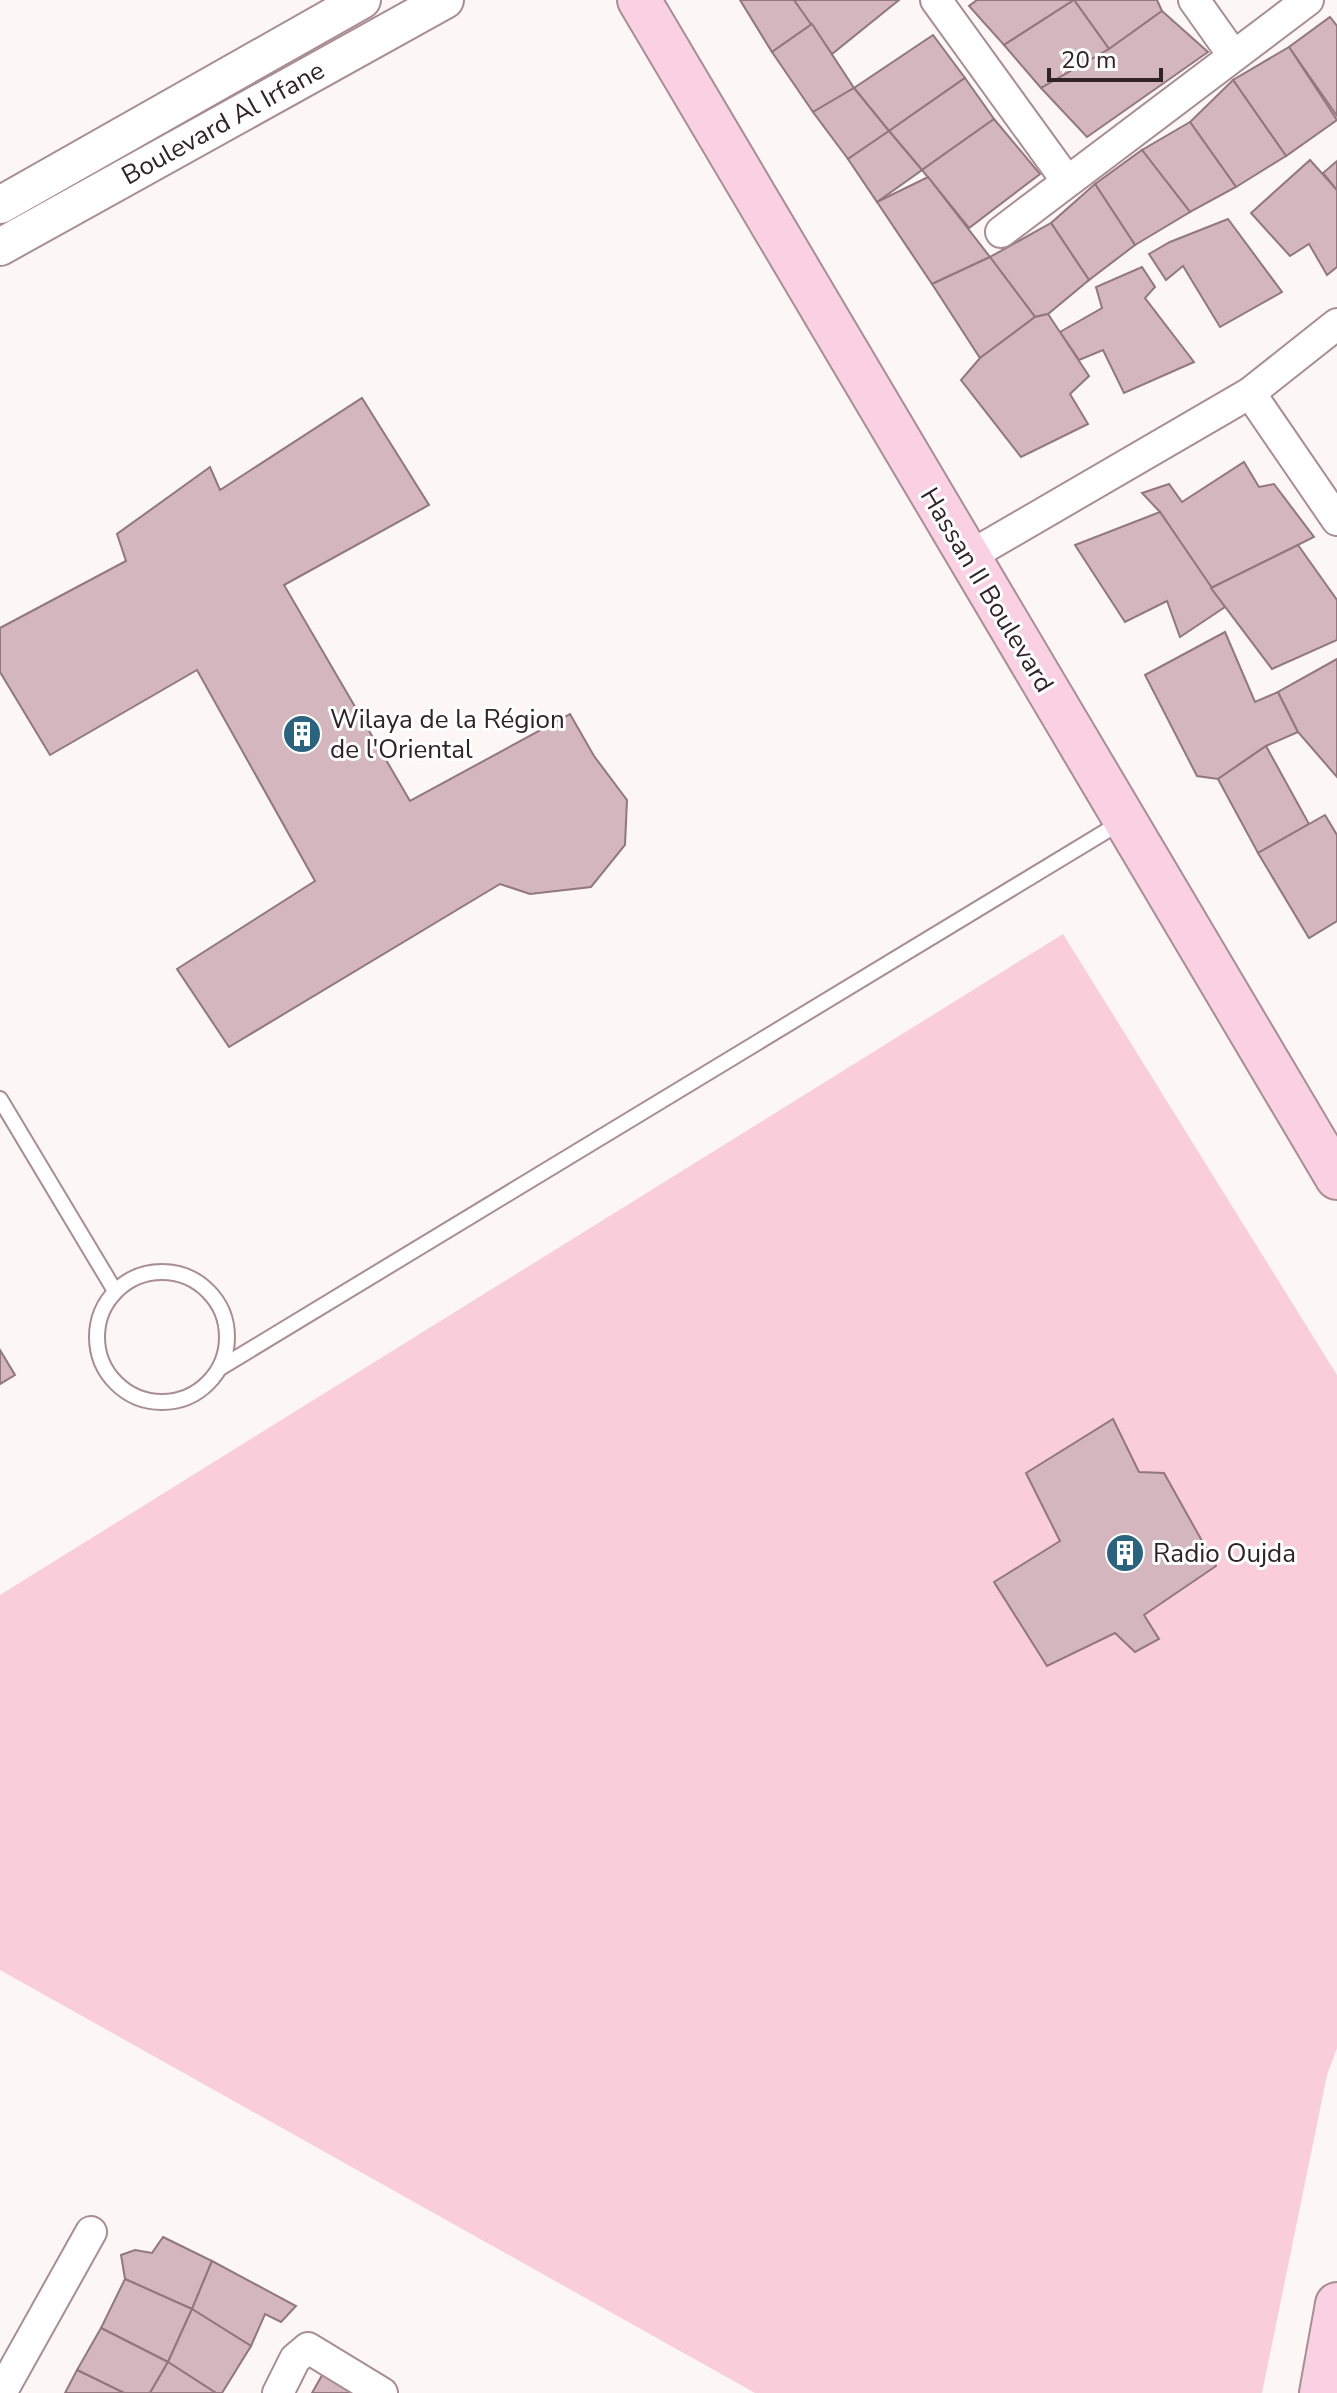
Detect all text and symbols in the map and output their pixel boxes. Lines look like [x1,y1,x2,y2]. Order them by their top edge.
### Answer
scale bar [1049,32,1161,82]
text: 20 m [1061,44,1117,76]
street label: Boulevard Al Irfane [115,53,331,193]
street label: Hassan II Boulevard [912,481,1062,699]
place label: Wilaya de la Région de l'Oriental [330,702,565,767]
building icon: Wilaya de la Région de l'Oriental [281,713,323,755]
building icon: Radio Oujda [1104,1532,1146,1574]
place label: Radio Oujda [1153,1536,1296,1571]

